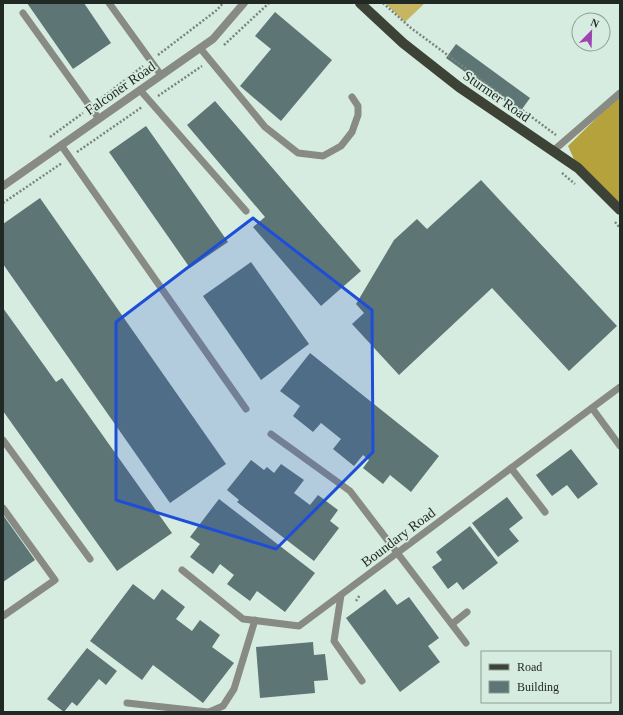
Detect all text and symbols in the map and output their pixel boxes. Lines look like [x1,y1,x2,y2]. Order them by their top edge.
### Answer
north arrow [571,12,611,52]
text: N [589,16,601,30]
street label: Falconer Road [82,59,158,118]
street label: Sturmer Road [460,68,533,125]
street label: Boundary Road [359,505,438,570]
legend [481,651,611,703]
text: Road [517,660,542,674]
text: Building [517,680,559,694]

